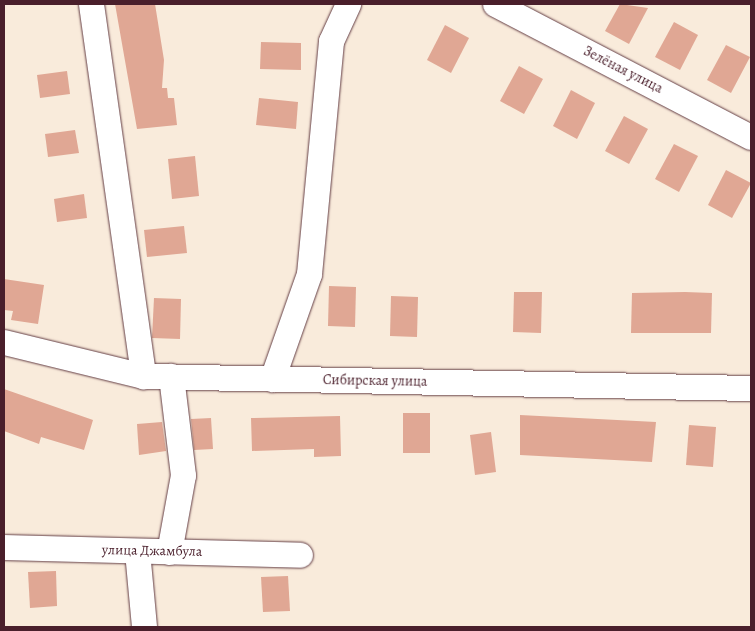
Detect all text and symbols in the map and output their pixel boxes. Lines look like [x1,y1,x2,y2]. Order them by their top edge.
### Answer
street label: Зелёная улица [580,43,666,97]
street label: Сибирская улица [323,372,427,390]
street label: улица Джамбула [102,542,202,560]

